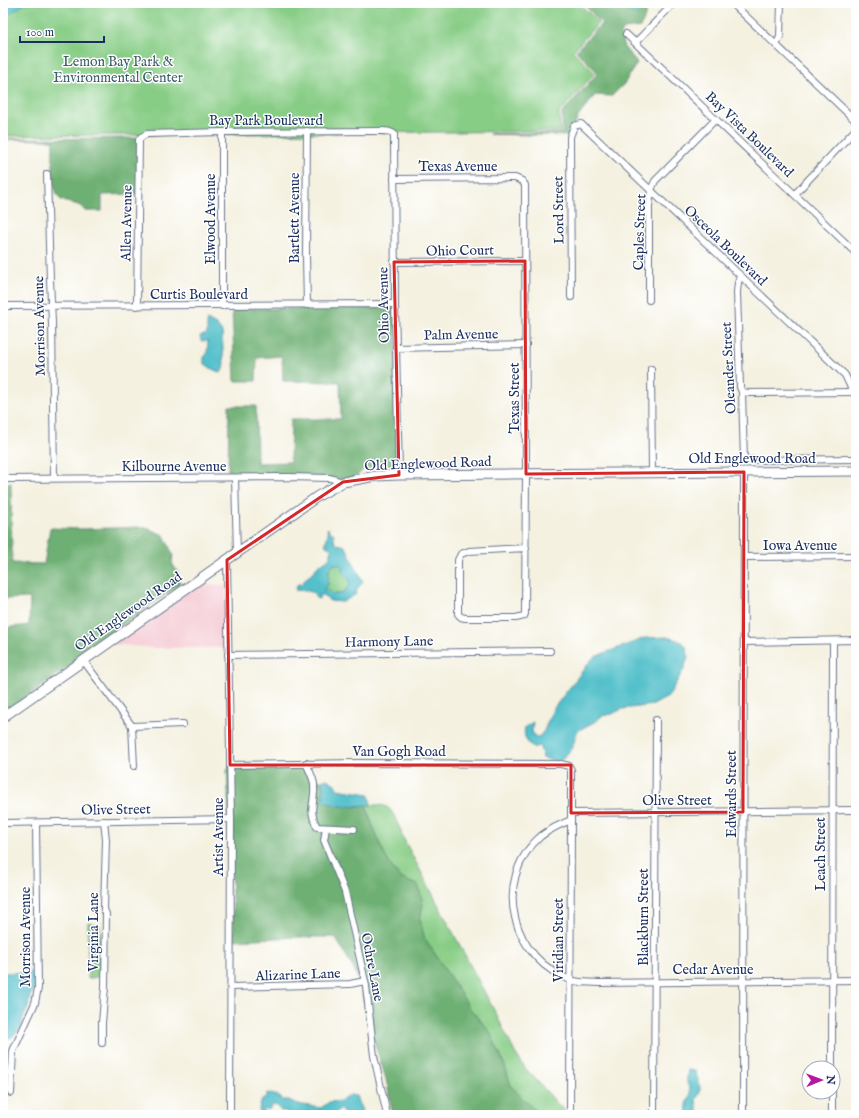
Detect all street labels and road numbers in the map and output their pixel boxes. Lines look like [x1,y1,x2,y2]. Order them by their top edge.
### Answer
street label: Bay Vista Boulevard [701,88,798,182]
street label: Bay Park Boulevard [209,112,323,130]
street label: Texas Avenue [418,158,498,176]
street label: Bartlett Avenue [286,172,304,263]
street label: Elwood Avenue [202,173,220,264]
street label: Lord Street [549,176,569,244]
street label: Allen Avenue [117,184,137,263]
street label: Caples Street [630,193,650,271]
street label: Osceola Boulevard [680,202,771,290]
street label: Ohio Court [426,241,494,261]
street label: Ohio Avenue [374,266,394,343]
street label: Morrison Avenue [30,275,50,376]
street label: Curtis Boulevard [150,286,249,304]
street label: Oleander Street [718,321,740,414]
street label: Palm Avenue [424,325,499,345]
street label: Texas Street [506,362,524,434]
street label: Old Englewood Road [688,450,816,468]
street label: Old Englewood Road [364,453,492,475]
street label: Kilbourne Avenue [122,458,227,476]
street label: Iowa Avenue [763,537,838,555]
street label: Old Englewood Road [71,568,186,656]
street label: Harmony Lane [345,632,434,652]
street label: Van Gogh Road [351,743,446,761]
street label: Edwards Street [723,750,741,838]
street label: Olive Street [642,792,712,810]
street label: Artist Avenue [210,797,228,877]
street label: Olive Street [81,800,151,820]
street label: Leach Street [812,817,830,891]
street label: Blackburn Street [635,868,653,966]
street label: Morrison Avenue [17,886,35,987]
street label: Virginia Lane [85,892,103,973]
street label: Viridian Street [550,898,568,983]
street label: Ochre Lane [357,931,388,1004]
street label: Cedar Avenue [673,961,754,979]
street label: Alizarine Lane [254,964,342,986]

